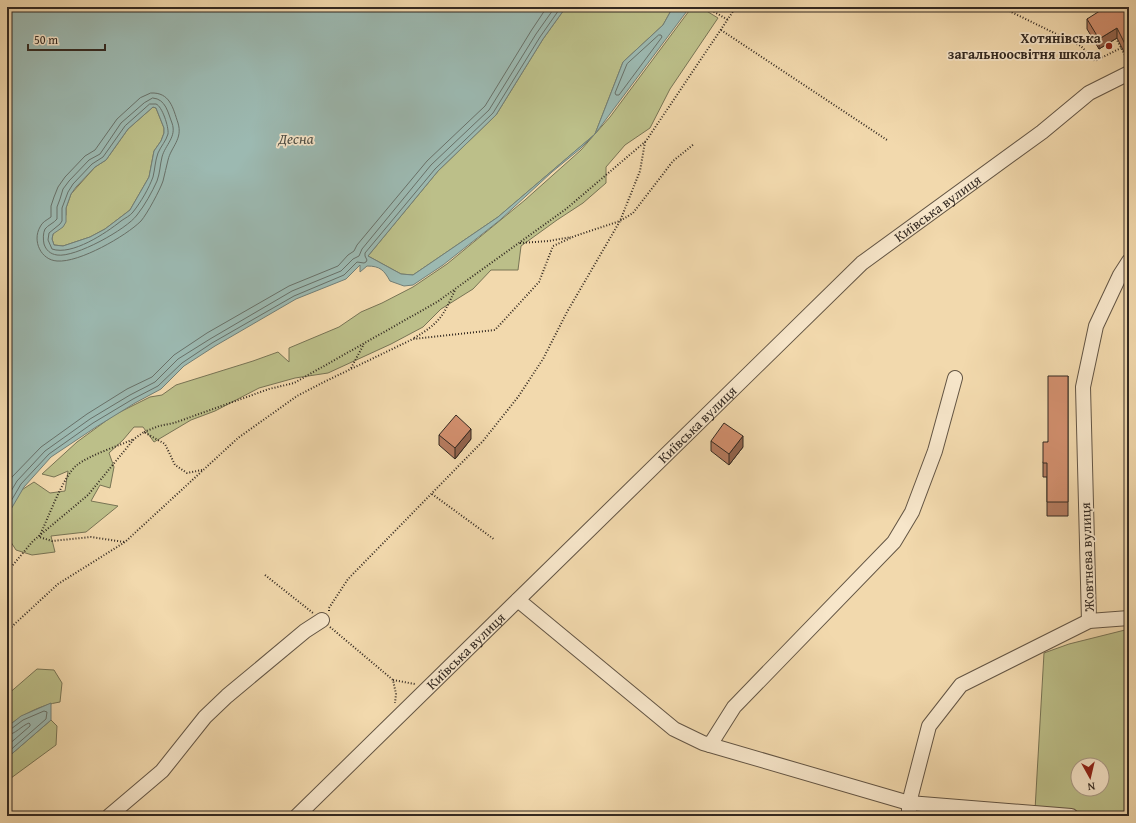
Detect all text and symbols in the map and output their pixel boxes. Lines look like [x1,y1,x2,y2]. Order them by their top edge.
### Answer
scale bar [28,26,105,52]
place label: Хотянівська загальноосвітня школа [948,28,1102,64]
text: 50 m [34,31,58,48]
marker: Хотянівська загальноосвітня школа [1104,41,1114,51]
water label: Десна [277,128,314,149]
street label: Київська вулиця [890,170,985,246]
street label: Київська вулиця [653,381,741,467]
street label: Жовтнева вулиця [1075,502,1099,613]
street label: Київська вулиця [422,608,509,694]
north arrow [1070,757,1110,797]
text: N [1086,778,1096,795]

